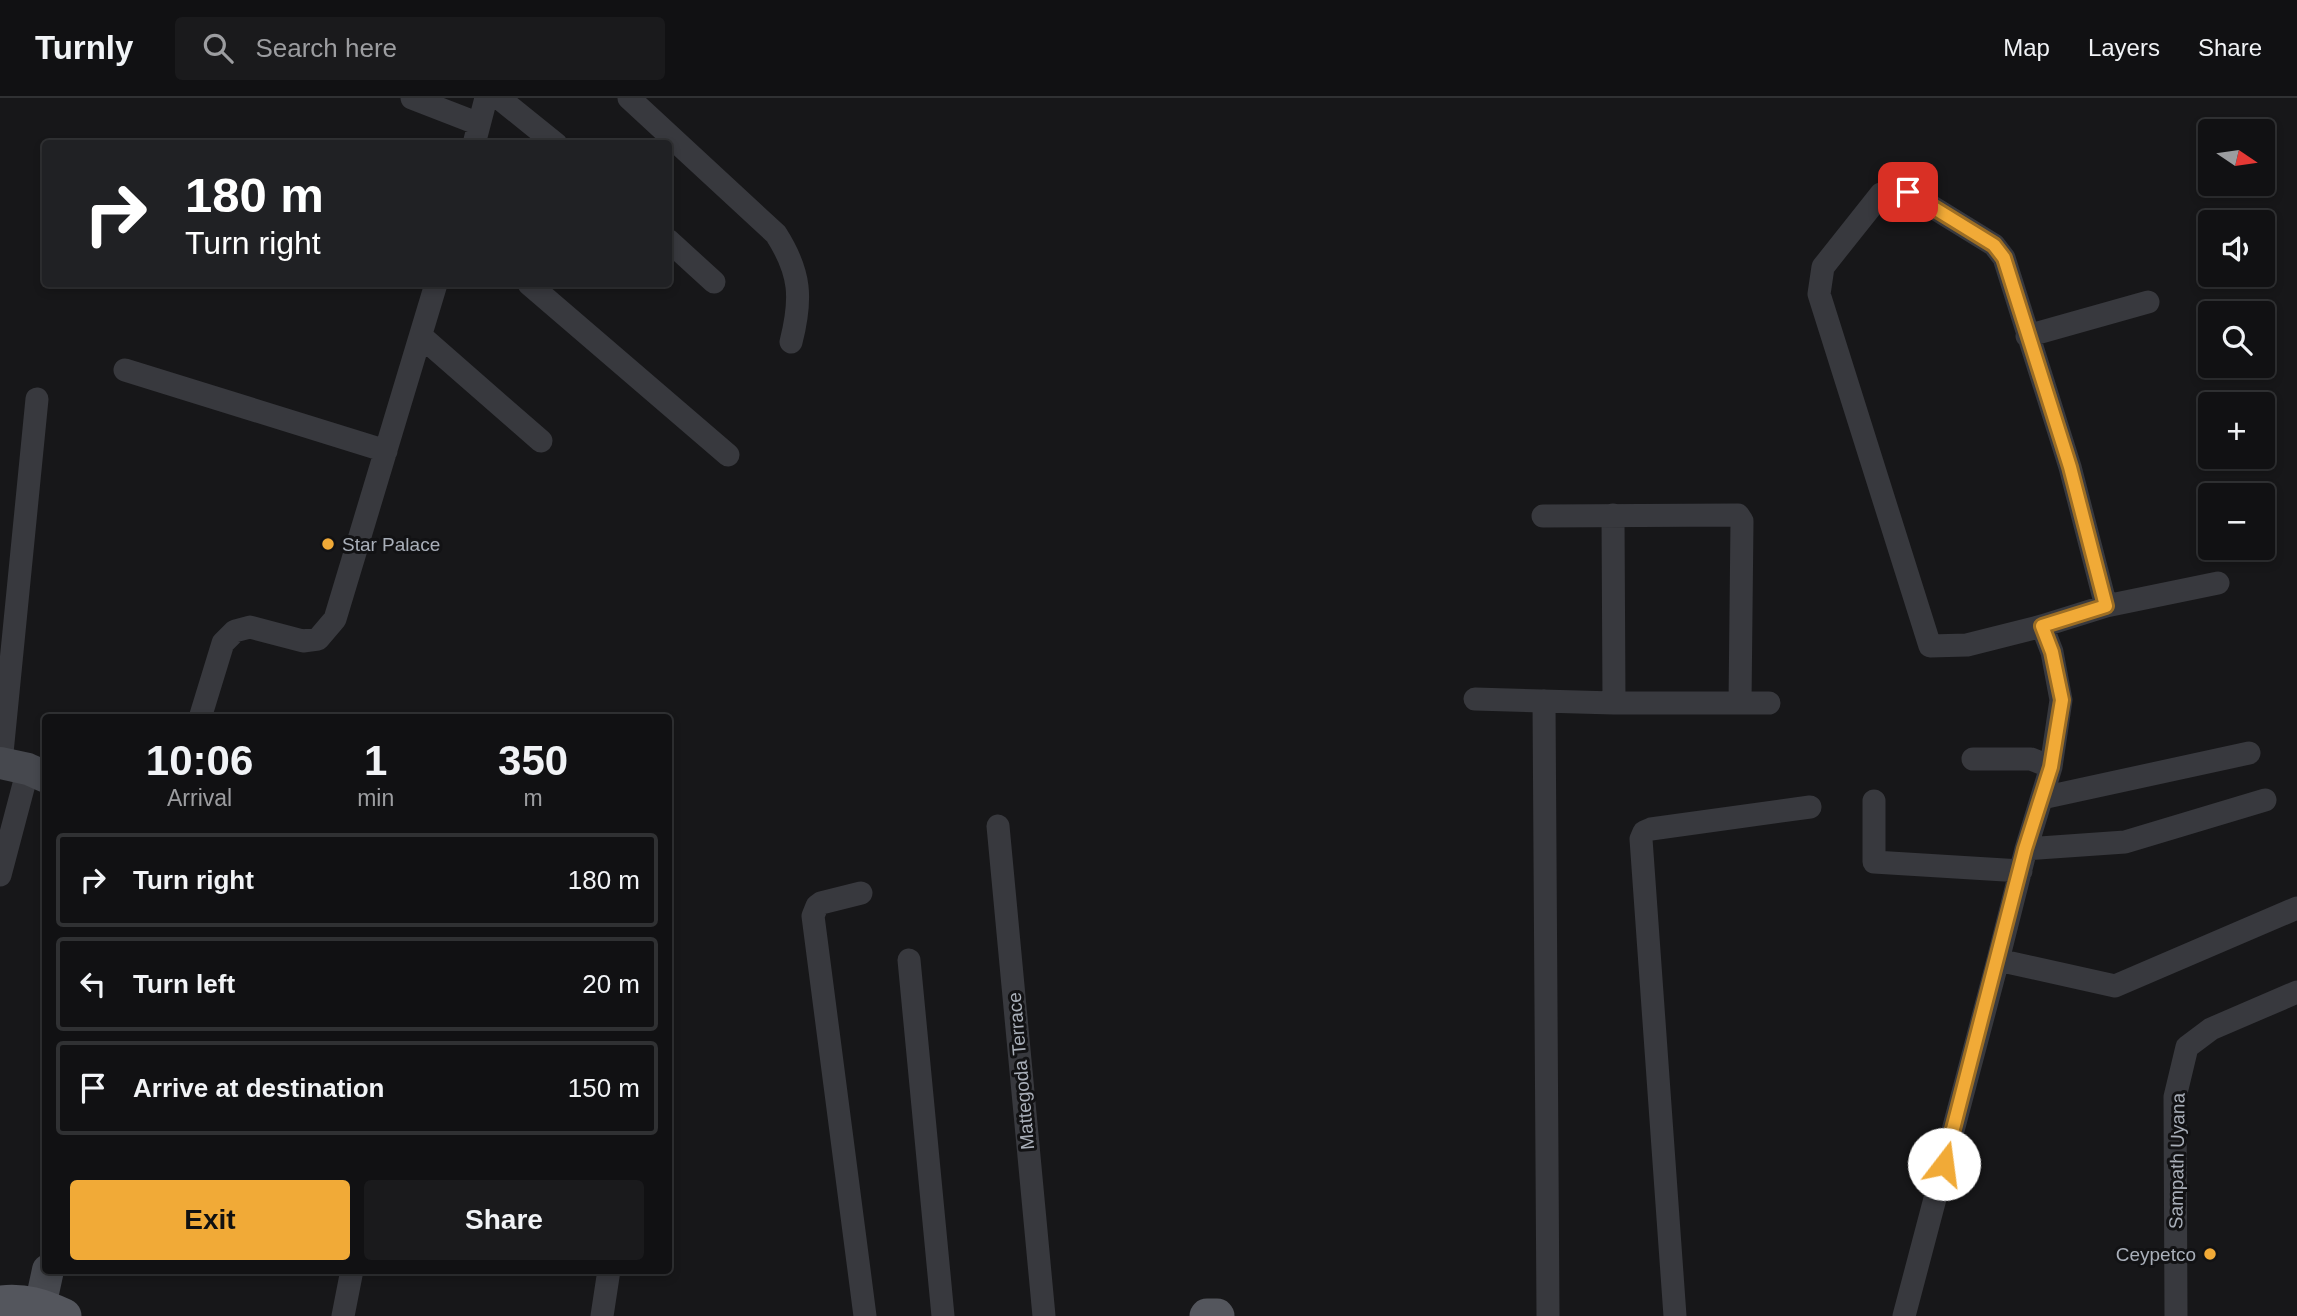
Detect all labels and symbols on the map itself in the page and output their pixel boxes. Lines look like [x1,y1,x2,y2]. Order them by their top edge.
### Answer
north arrow [2198,119,2275,196]
pin [1878,162,1938,222]
place label: Star Palace [342,534,440,555]
marker: Star Palace [320,536,336,552]
street label: Mattegoda Terrace [1004,991,1038,1151]
street label: Sampath Uyana [2165,1092,2189,1229]
position arrow [1907,1127,1981,1201]
place label: Ceypetco [2116,1244,2196,1265]
marker: Ceypetco [2202,1246,2218,1262]

